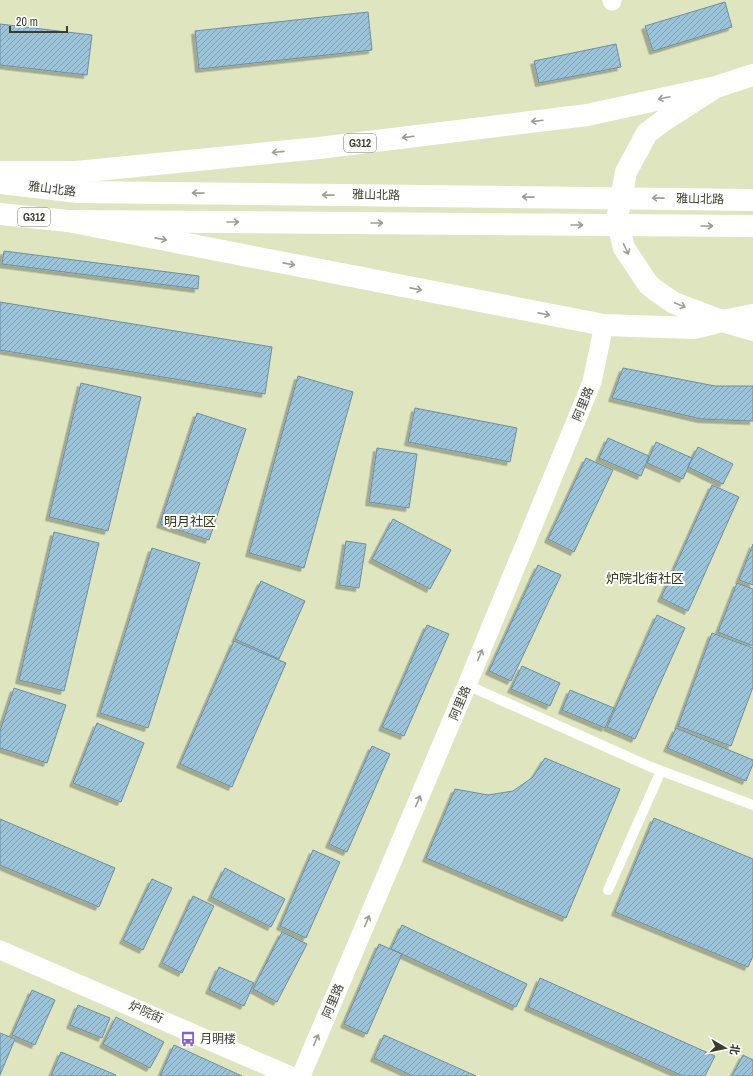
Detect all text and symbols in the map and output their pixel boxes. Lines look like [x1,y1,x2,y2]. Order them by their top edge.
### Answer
scale bar [10,8,67,34]
text: 20 m [16,14,38,30]
one-way arrow [658,95,671,103]
one-way arrow [530,117,543,125]
one-way arrow [401,133,414,141]
road number: G312 [344,134,376,152]
one-way arrow [272,148,285,156]
street label: 雅山北路 [27,178,77,200]
street label: 雅山北路 [352,187,400,203]
one-way arrow [192,190,205,197]
one-way arrow [322,191,335,199]
street label: 雅山北路 [676,191,724,207]
one-way arrow [522,193,535,201]
one-way arrow [652,195,665,202]
road number: G312 [18,208,50,226]
one-way arrow [226,218,239,226]
one-way arrow [370,219,383,227]
one-way arrow [570,221,583,229]
one-way arrow [700,222,713,230]
one-way arrow [154,235,167,243]
one-way arrow [622,242,630,254]
one-way arrow [282,260,295,268]
one-way arrow [410,285,423,293]
one-way arrow [674,301,686,309]
one-way arrow [537,310,550,318]
street label: 阿里路 [569,384,597,424]
district label: 明月社区 [164,513,216,530]
district label: 炉院北街社区 [606,570,684,587]
one-way arrow [476,650,484,662]
street label: 阿里路 [446,683,474,723]
one-way arrow [415,795,422,807]
one-way arrow [364,915,371,927]
street label: 阿里路 [319,981,347,1021]
street label: 炉院街 [126,997,166,1027]
north arrow [705,1028,745,1068]
bus stop icon: 月明楼 [179,1030,197,1048]
place label: 月明楼 [200,1031,236,1047]
one-way arrow [313,1035,320,1047]
text: 北 [727,1043,743,1056]

